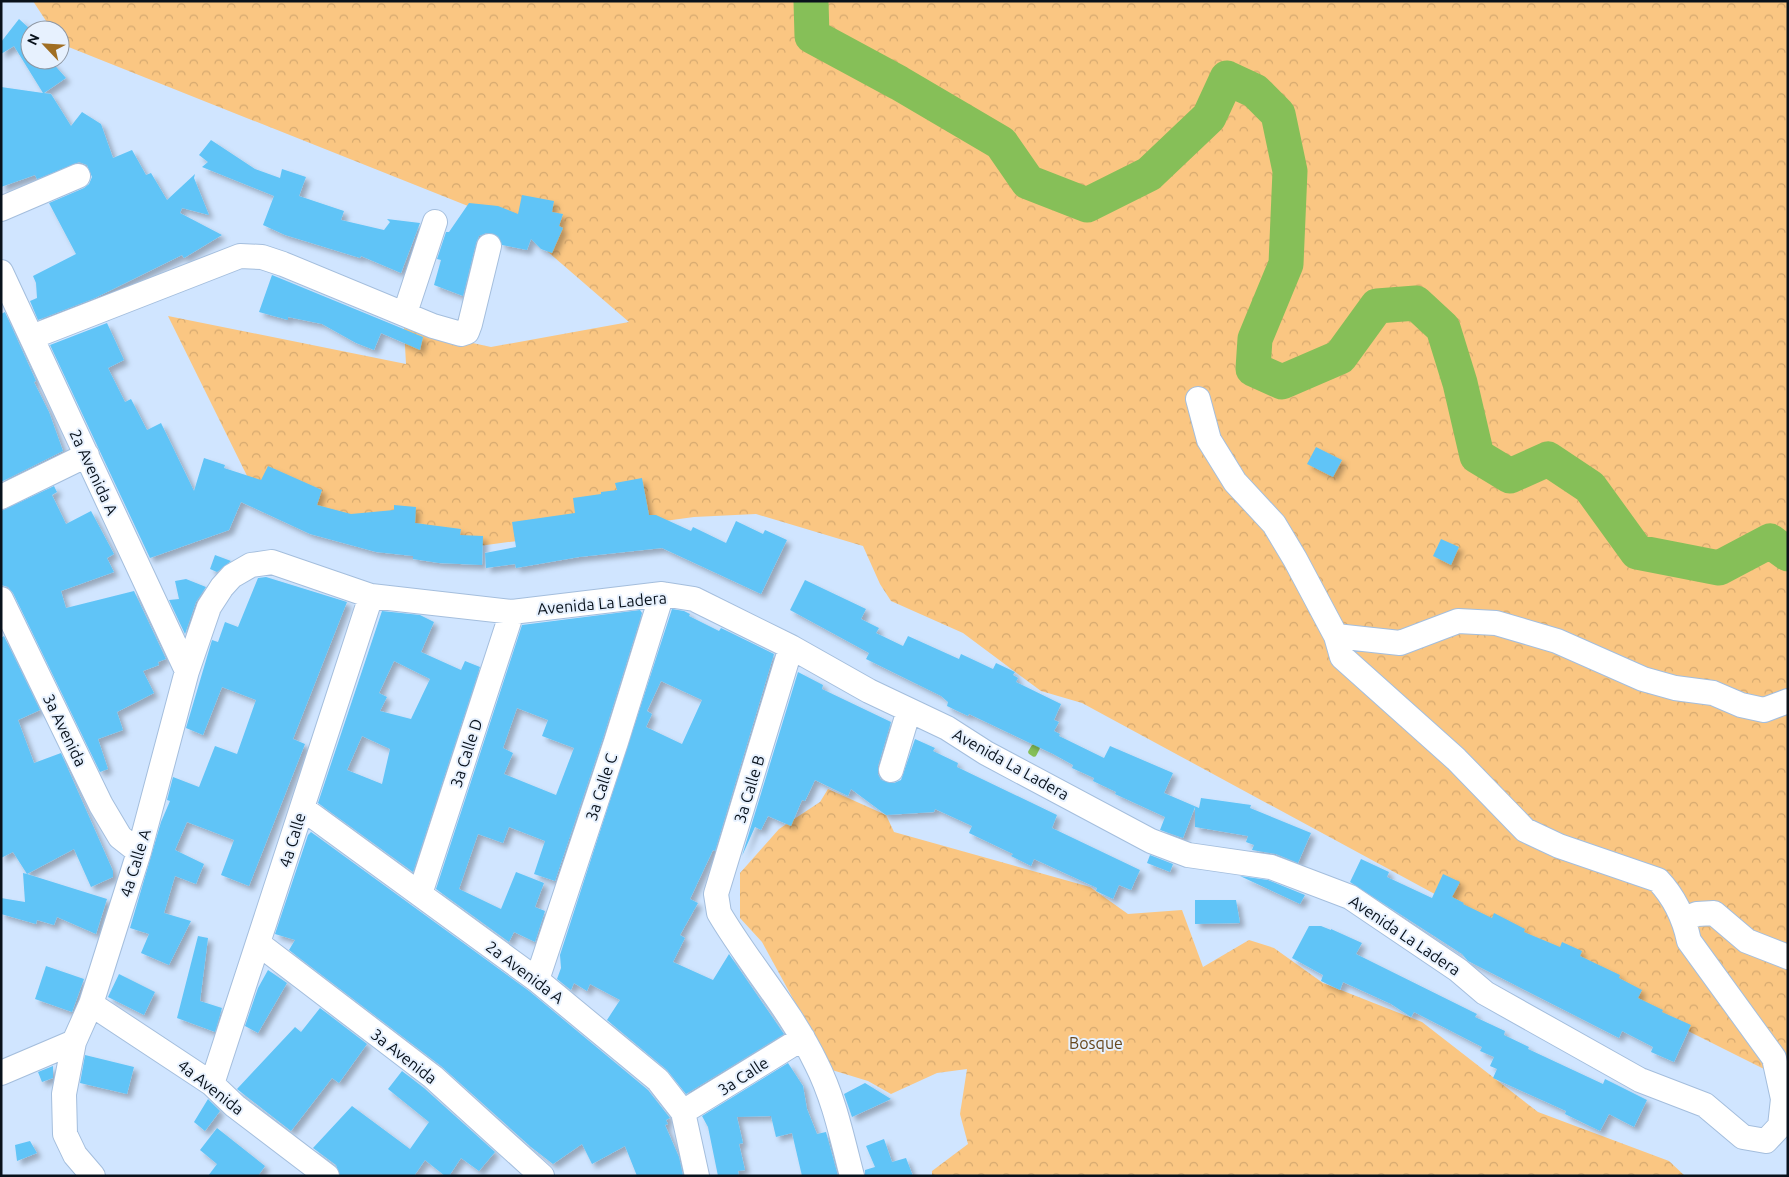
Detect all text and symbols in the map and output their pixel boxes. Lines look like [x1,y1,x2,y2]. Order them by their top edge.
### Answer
north arrow [20,20,70,70]
text: N [24,31,43,48]
street label: 2a Avenida A [66,426,122,518]
street label: Avenida La Ladera [536,588,668,618]
street label: 3a Avenida [40,691,90,769]
street label: 3a Calle D [446,716,486,790]
street label: Avenida La Ladera [950,725,1072,803]
street label: 3a Calle C [582,751,620,823]
street label: 3a Calle B [730,753,768,825]
street label: 4a Calle [275,811,309,869]
street label: 4a Calle A [116,826,154,899]
street label: Avenida La Ladera [1346,891,1464,979]
street label: 2a Avenida A [483,937,568,1007]
street label: 3a Avenida [368,1025,440,1087]
park label: Bosque [1069,1034,1123,1052]
street label: 3a Calle [715,1053,771,1099]
street label: 4a Avenida [175,1056,247,1118]

